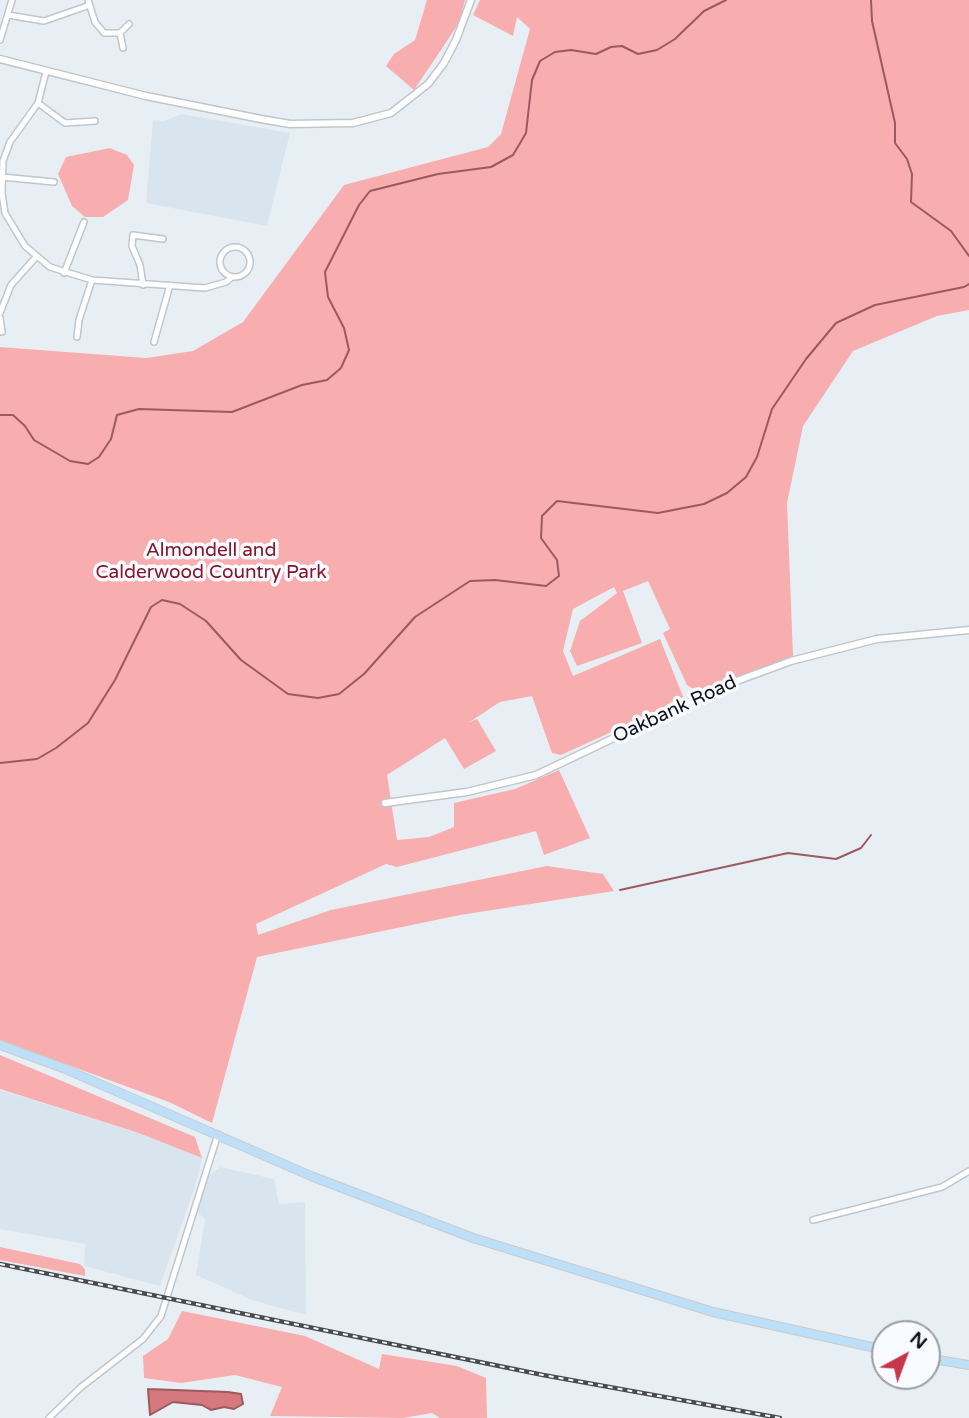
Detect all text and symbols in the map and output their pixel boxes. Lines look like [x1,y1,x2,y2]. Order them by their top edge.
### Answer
park label: Almondell and Calderwood Country Park [95,540,327,584]
street label: Oakbank Road [610,671,740,749]
north arrow [871,1320,941,1390]
text: N [905,1327,931,1354]

